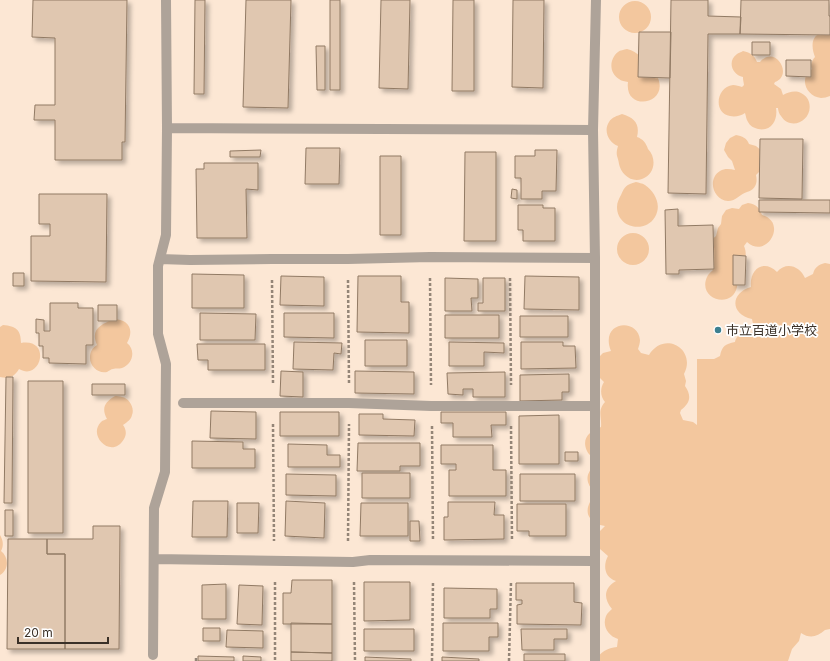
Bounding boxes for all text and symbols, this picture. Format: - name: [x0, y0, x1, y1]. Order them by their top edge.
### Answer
- place label: 市立百道小学校: [726, 322, 817, 338]
- marker: 市立百道小学校: [713, 325, 723, 335]
- scale bar: [18, 619, 108, 645]
- text: 20 m: [24, 625, 53, 640]

